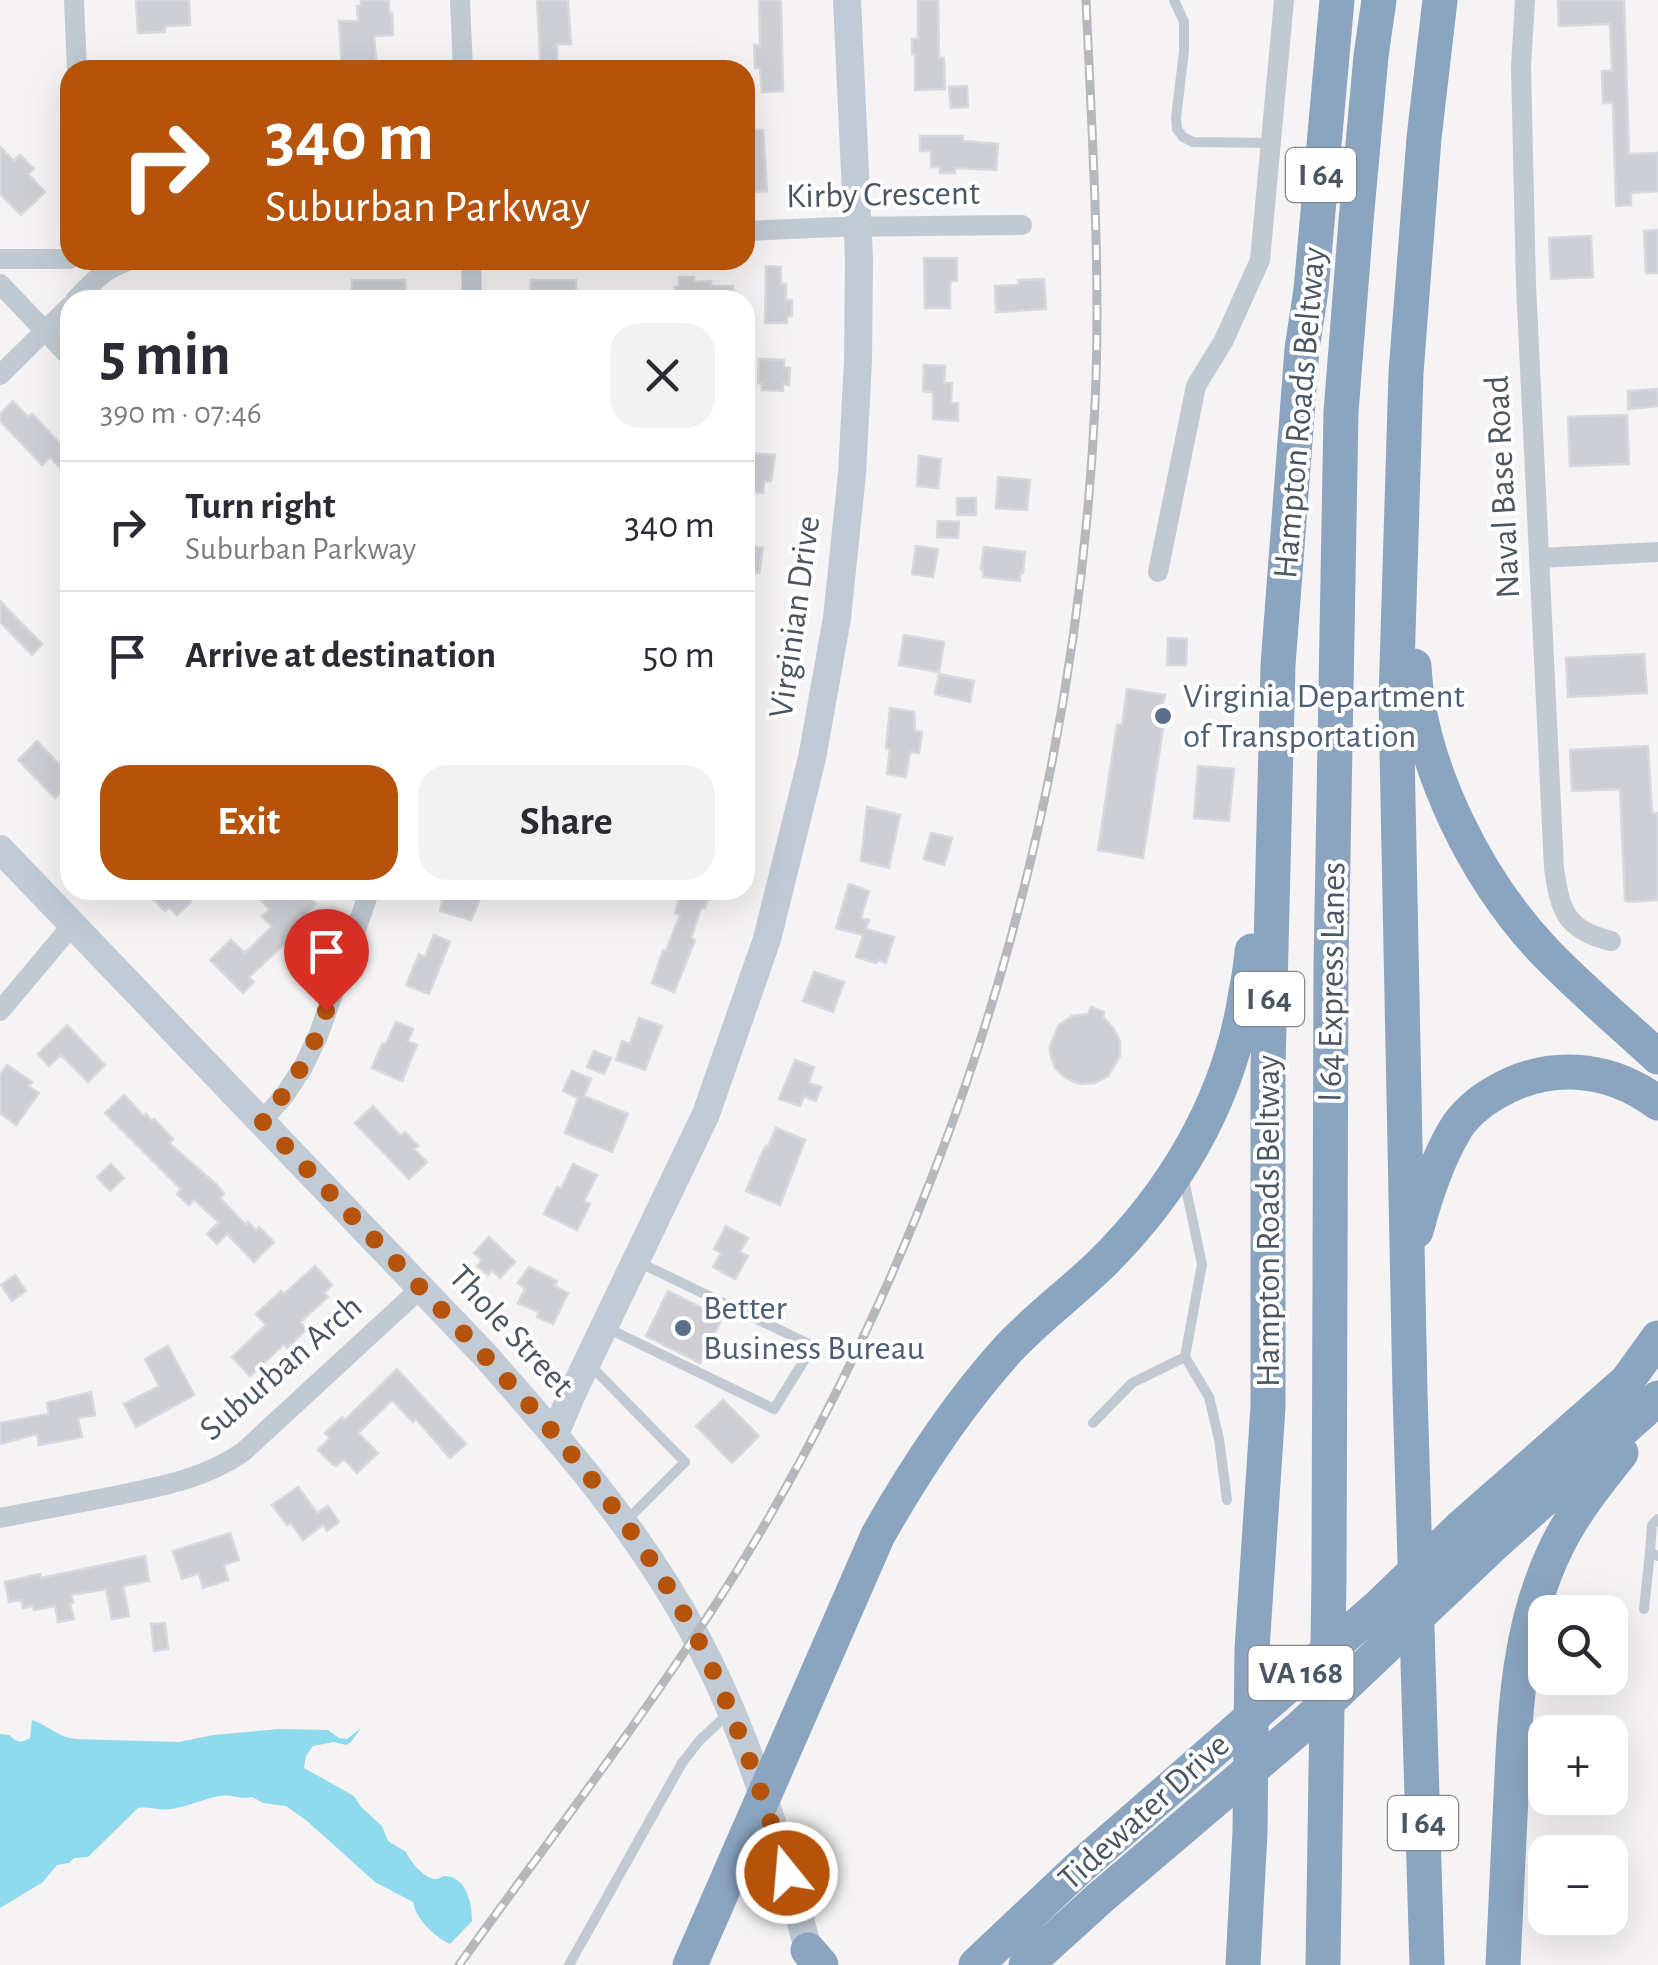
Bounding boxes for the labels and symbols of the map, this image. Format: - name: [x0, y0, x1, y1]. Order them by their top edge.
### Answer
- road number: I 64: [1286, 148, 1356, 202]
- street label: Kirby Crescent: [786, 176, 980, 214]
- street label: Hampton Roads Beltway: [1268, 246, 1332, 580]
- street label: Naval Base Road: [1480, 375, 1526, 599]
- street label: Virginian Drive: [763, 514, 827, 720]
- place label: Virginia Department of Transportation: [1183, 679, 1465, 754]
- marker: Virginia Department of Transportation: [1152, 705, 1174, 727]
- street label: I 64 Express Lanes: [1312, 862, 1352, 1102]
- pin: [284, 909, 369, 1012]
- road number: I 64: [1234, 972, 1304, 1026]
- street label: Hampton Roads Beltway: [1251, 1055, 1286, 1387]
- street label: Thole Street: [442, 1259, 580, 1403]
- street label: Suburban Arch: [193, 1289, 369, 1447]
- place label: Better Business Bureau: [703, 1291, 925, 1366]
- marker: Better Business Bureau: [672, 1317, 694, 1339]
- road number: VA 168: [1248, 1646, 1354, 1700]
- street label: Tidewater Drive: [1052, 1727, 1236, 1897]
- road number: I 64: [1388, 1796, 1458, 1850]
- position arrow: [735, 1821, 839, 1925]

